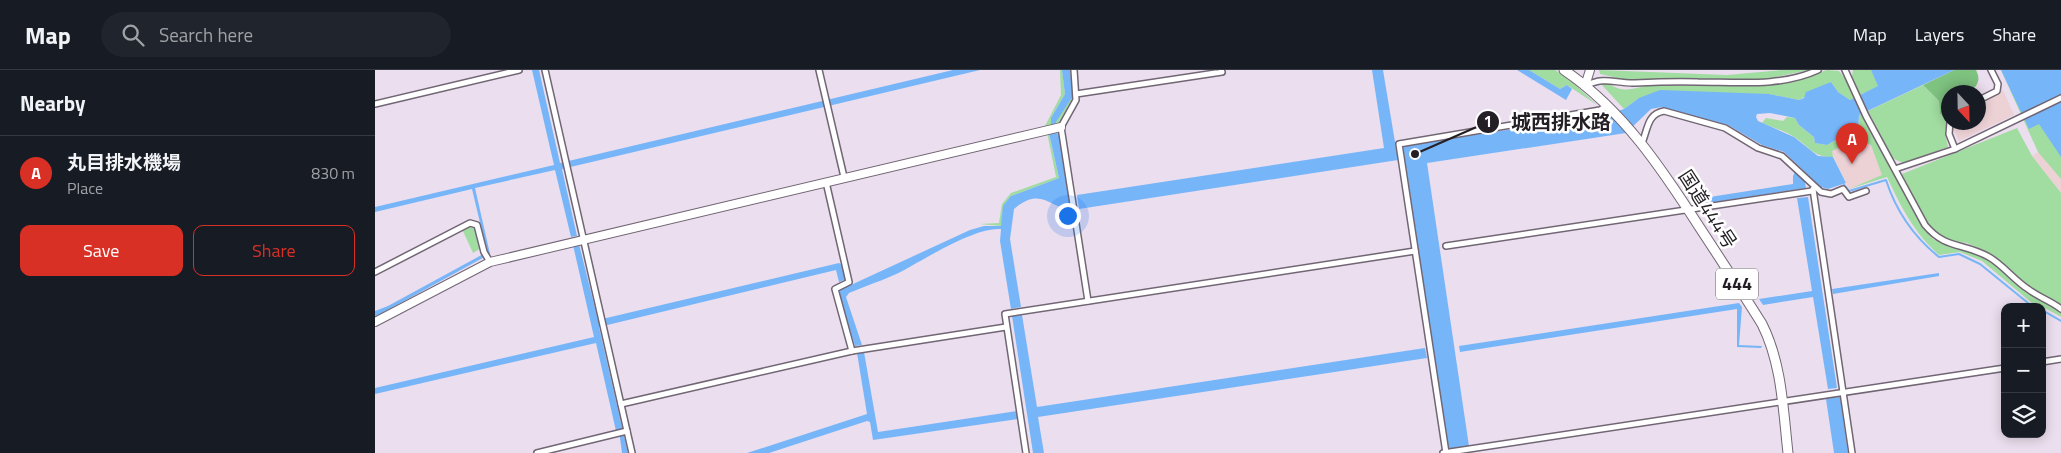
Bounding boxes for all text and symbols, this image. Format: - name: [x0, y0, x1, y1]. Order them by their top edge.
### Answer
- search box: [101, 12, 451, 57]
- text: Map: [25, 17, 71, 53]
- text: Search here: [159, 20, 253, 49]
- icon: search: [119, 21, 147, 49]
- text: Map: [1853, 21, 1887, 48]
- text: Layers: [1915, 21, 1964, 48]
- text: Share: [1992, 21, 2036, 48]
- north arrow: [1941, 85, 1986, 130]
- text: Nearby: [20, 87, 85, 119]
- callout: 城西排水路: [1476, 105, 1621, 140]
- text: 城西排水路: [1511, 106, 1611, 137]
- text: 1: [1484, 110, 1492, 133]
- pin: A: [1836, 123, 1868, 164]
- text: 丸目排水機場: [67, 147, 181, 176]
- text: A: [31, 161, 41, 185]
- text: 830 m: [311, 161, 355, 185]
- street label: 国道444号: [1672, 164, 1745, 254]
- text: Place: [67, 176, 103, 200]
- your location: [1055, 203, 1081, 229]
- button: Save: [20, 225, 183, 276]
- button: Share: [193, 225, 355, 276]
- road number: 444: [1716, 268, 1758, 300]
- map controls: [2001, 303, 2046, 438]
- button: +: [2001, 303, 2046, 348]
- button: −: [2001, 348, 2046, 393]
- button: layers: [2001, 393, 2046, 438]

